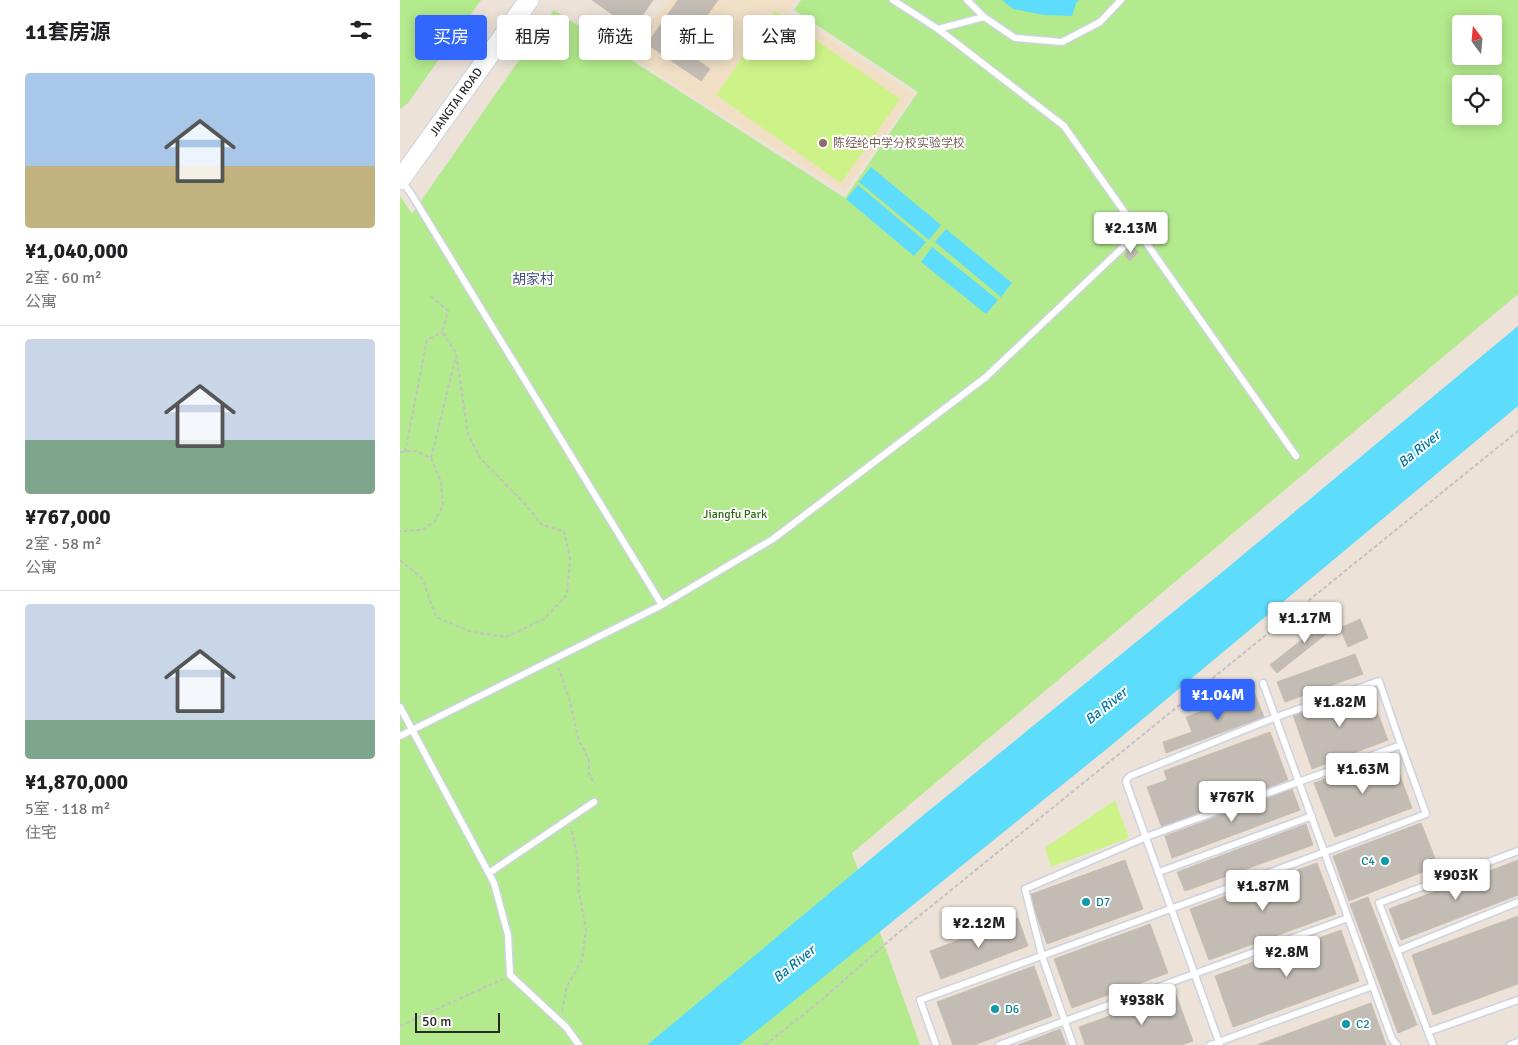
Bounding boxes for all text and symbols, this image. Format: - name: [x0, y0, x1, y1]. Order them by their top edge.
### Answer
- chip: 买房: [415, 15, 487, 60]
- chip: 租房: [497, 15, 569, 60]
- chip: 筛选: [579, 15, 651, 60]
- chip: 新上: [661, 15, 733, 60]
- chip: 公寓: [743, 15, 815, 60]
- north arrow: [1452, 15, 1502, 65]
- map controls: [1452, 15, 1502, 125]
- icon: filters: [347, 16, 375, 44]
- text: 11套房源: [25, 19, 111, 45]
- street label: JIANGTAI ROAD: [426, 65, 486, 139]
- button: locate: [1452, 75, 1502, 125]
- icon: home: [155, 106, 245, 196]
- place label: 陈经纶中学分校实验学校: [833, 136, 965, 151]
- marker: 陈经纶中学分校实验学校: [817, 137, 829, 149]
- pin: ¥2.13M: [1090, 212, 1172, 254]
- text: ¥2.13M: [1105, 218, 1157, 238]
- text: ¥1,040,000: [25, 238, 128, 264]
- text: 2室 · 60 m²: [25, 268, 102, 288]
- district label: 胡家村: [512, 271, 554, 288]
- text: 公寓: [25, 292, 57, 312]
- icon: home: [155, 371, 245, 461]
- water label: Ba River: [1395, 426, 1445, 471]
- text: ¥767,000: [25, 504, 111, 530]
- park label: Jiangfu Park: [703, 507, 767, 522]
- text: 2室 · 58 m²: [25, 534, 102, 554]
- text: 公寓: [25, 558, 57, 578]
- pin: ¥1.17M: [1264, 602, 1346, 644]
- text: ¥1.17M: [1279, 608, 1331, 628]
- icon: home: [155, 636, 245, 726]
- pin: ¥1.04M: [1177, 678, 1259, 721]
- water label: Ba River: [1082, 683, 1132, 728]
- text: ¥1.04M: [1192, 685, 1244, 705]
- pin: ¥1.82M: [1299, 686, 1381, 728]
- text: ¥1.82M: [1314, 692, 1366, 712]
- pin: ¥1.63M: [1322, 752, 1404, 795]
- text: ¥1.63M: [1337, 759, 1389, 779]
- text: ¥1,870,000: [25, 769, 128, 795]
- pin: ¥767K: [1197, 780, 1267, 823]
- text: ¥767K: [1210, 787, 1254, 807]
- text: 5室 · 118 m²: [25, 799, 110, 819]
- text: 住宅: [25, 823, 57, 843]
- place label: C4: [1361, 854, 1376, 869]
- marker: C4: [1379, 855, 1391, 867]
- pin: ¥903K: [1421, 858, 1491, 901]
- text: ¥903K: [1434, 865, 1478, 885]
- pin: ¥1.87M: [1222, 870, 1304, 912]
- text: ¥1.87M: [1237, 876, 1289, 896]
- place label: D7: [1096, 895, 1110, 910]
- marker: D7: [1080, 896, 1092, 908]
- pin: ¥2.12M: [938, 906, 1020, 949]
- text: ¥2.12M: [953, 913, 1005, 933]
- pin: ¥2.8M: [1252, 936, 1322, 978]
- water label: Ba River: [770, 941, 820, 986]
- text: ¥2.8M: [1265, 942, 1309, 962]
- pin: ¥938K: [1107, 984, 1177, 1026]
- text: ¥938K: [1120, 990, 1164, 1010]
- place label: D6: [1005, 1002, 1019, 1017]
- marker: D6: [989, 1003, 1001, 1015]
- scale bar: [415, 1010, 500, 1033]
- text: 50 m: [422, 1013, 451, 1030]
- place label: C2: [1356, 1017, 1370, 1032]
- marker: C2: [1340, 1018, 1352, 1030]

